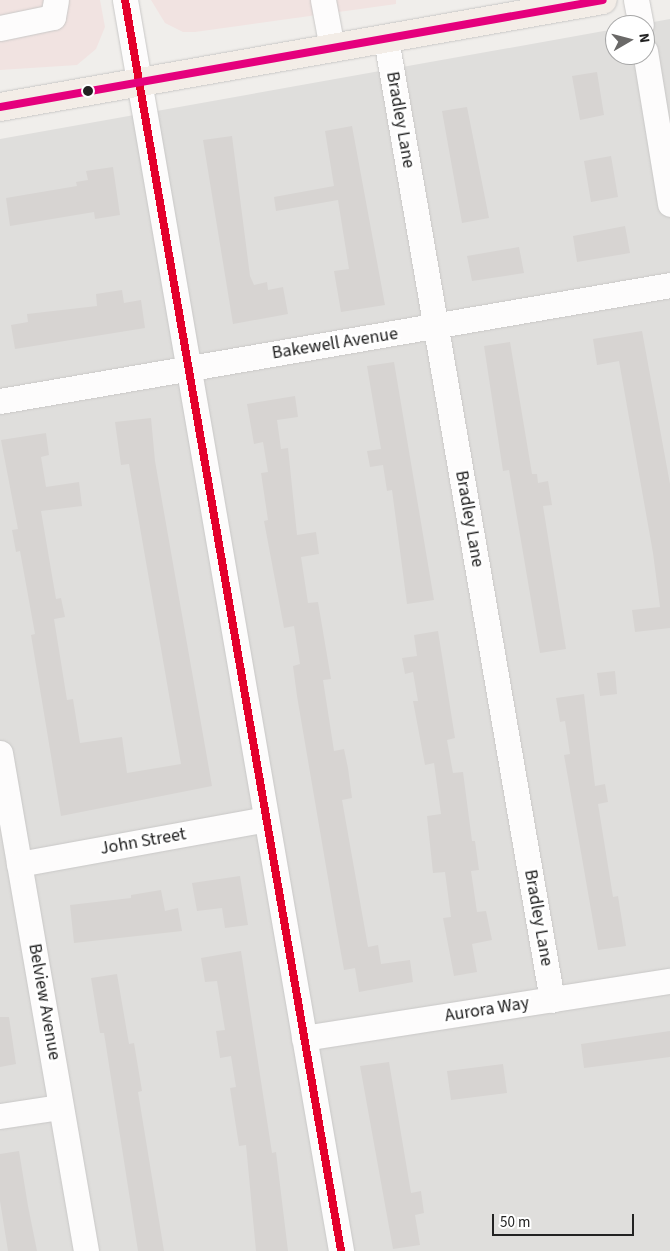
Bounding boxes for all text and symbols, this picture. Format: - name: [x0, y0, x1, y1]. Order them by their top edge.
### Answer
- north arrow: [605, 15, 655, 65]
- text: N: [633, 32, 654, 44]
- street label: Bradley Lane: [381, 70, 419, 170]
- unlabelled marker: [83, 86, 93, 96]
- street label: Bakewell Avenue: [270, 323, 400, 365]
- street label: Bradley Lane: [450, 469, 488, 569]
- street label: John Street: [98, 824, 188, 860]
- street label: Bradley Lane: [519, 868, 557, 968]
- street label: Belview Avenue: [23, 942, 65, 1062]
- street label: Aurora Way: [443, 993, 531, 1027]
- scale bar: [495, 1204, 638, 1236]
- text: 50 m: [500, 1212, 530, 1233]

